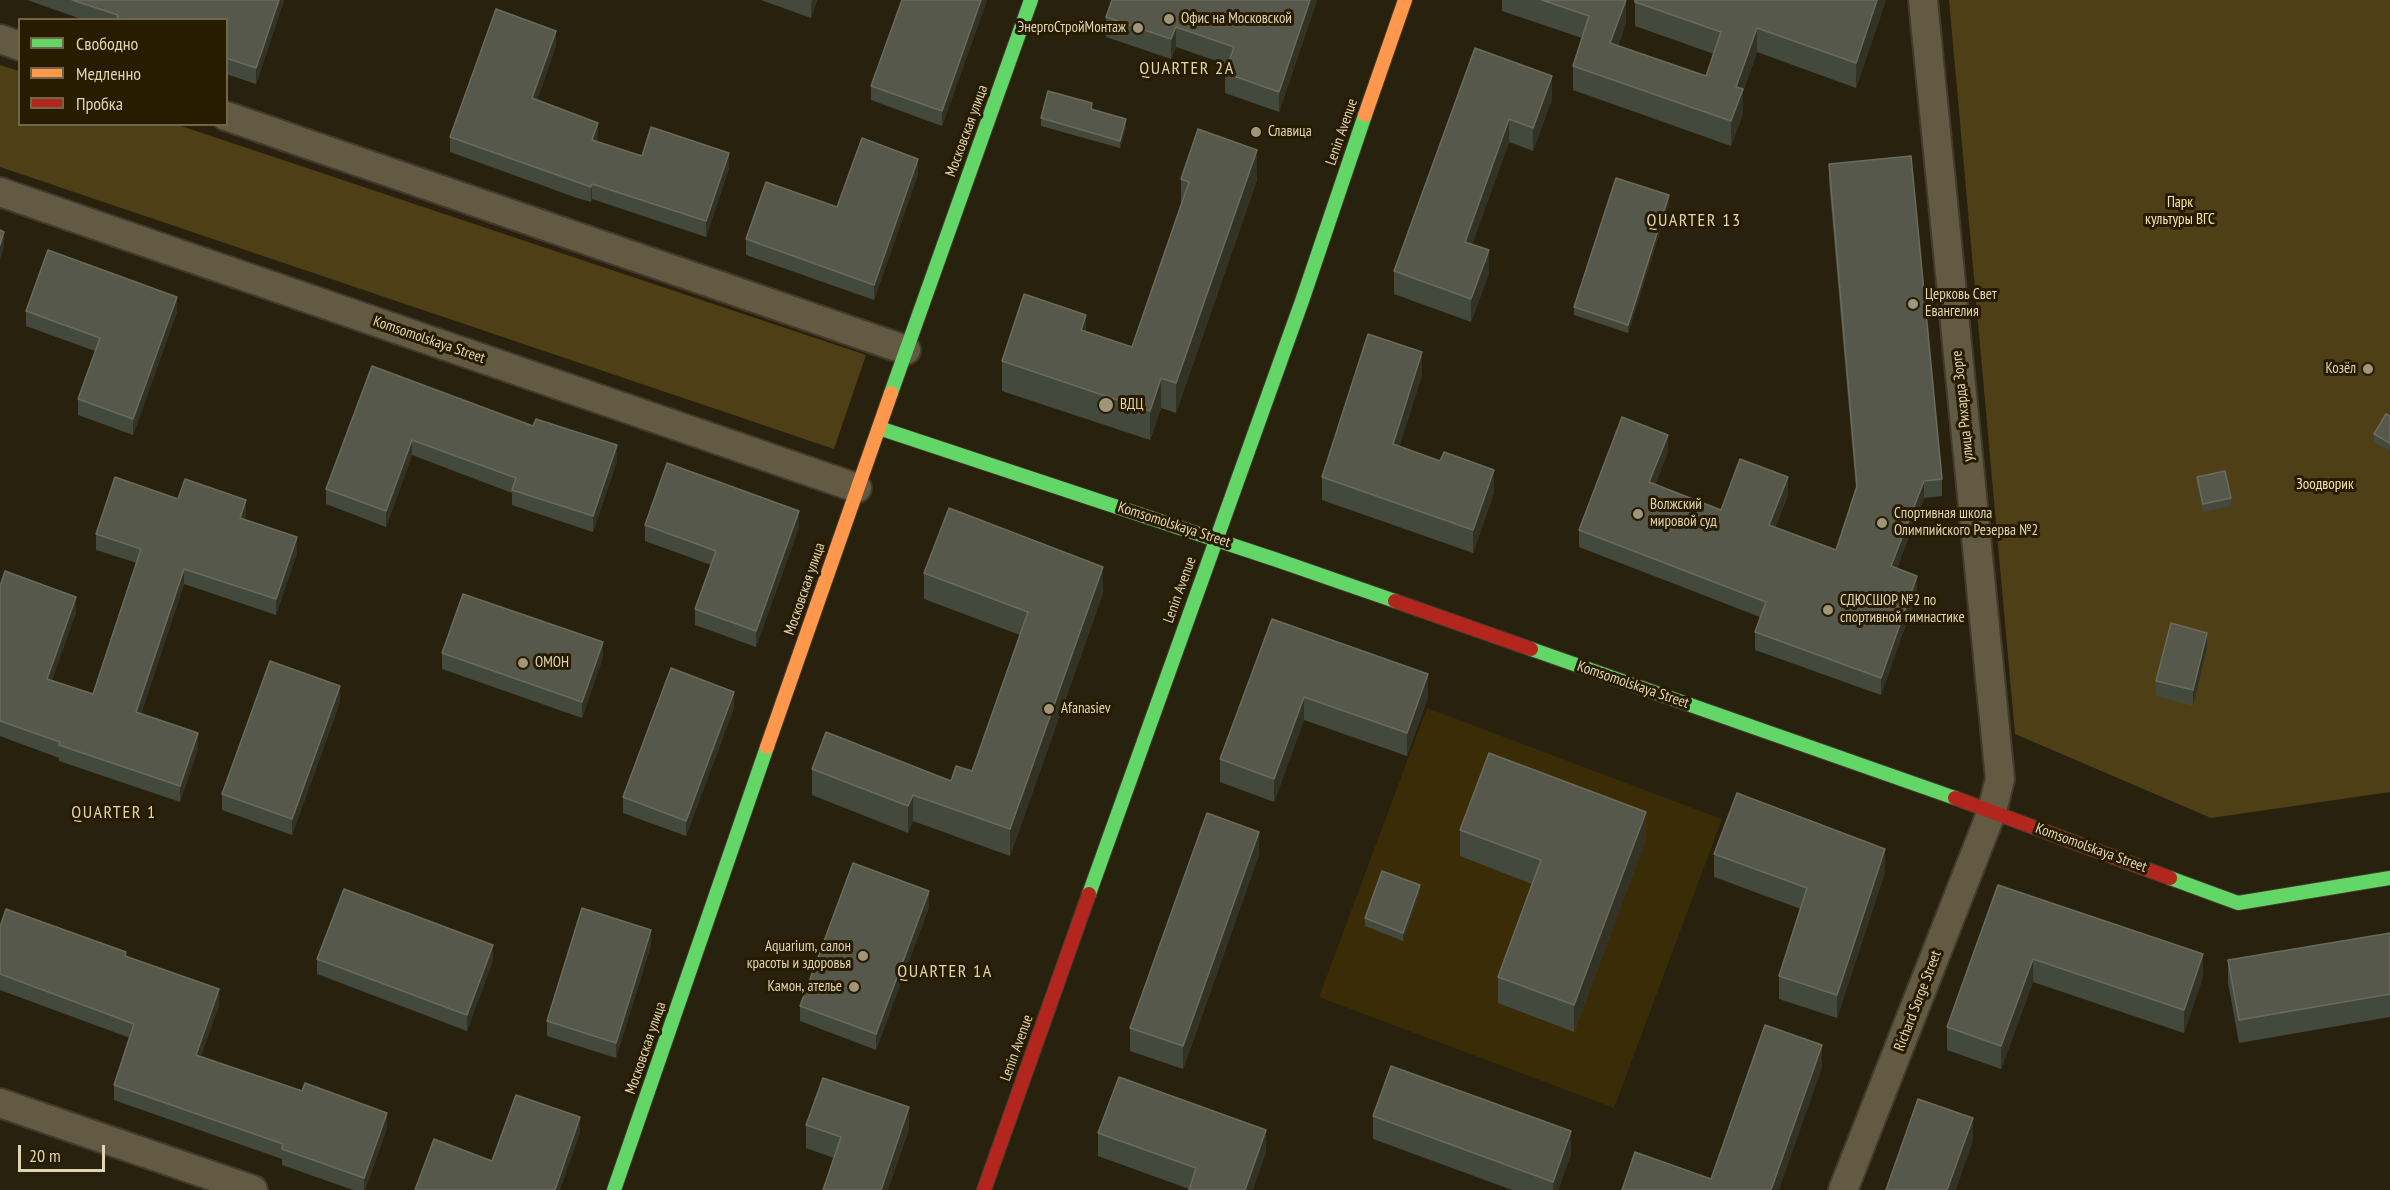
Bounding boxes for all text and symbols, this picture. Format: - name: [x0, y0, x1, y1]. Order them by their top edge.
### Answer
- place label: Офис на Московской: [1181, 10, 1292, 28]
- marker: Офис на Московской: [1162, 12, 1176, 26]
- legend: [18, 18, 228, 126]
- place label: ЭнергоСтройМонтаж: [1017, 19, 1126, 37]
- marker: ЭнергоСтройМонтаж: [1131, 21, 1145, 35]
- text: Свободно: [76, 32, 138, 55]
- district label: QUARTER 2A: [1139, 58, 1235, 80]
- text: Медленно: [76, 62, 141, 85]
- street label: Московская улица: [942, 83, 992, 179]
- text: Пробка: [76, 92, 123, 115]
- street label: Lenin Avenue: [1322, 96, 1362, 168]
- place label: Славица: [1268, 123, 1312, 141]
- marker: Славица: [1249, 125, 1263, 139]
- park label: Парк культуры ВГС: [2145, 194, 2215, 229]
- district label: QUARTER 13: [1647, 210, 1741, 232]
- place label: Церковь Свет Евангелия: [1925, 286, 1997, 321]
- marker: Церковь Свет Евангелия: [1906, 297, 1920, 311]
- street label: Komsomolskaya Street: [371, 312, 487, 368]
- street label: улица Рихарда Зорге: [1948, 350, 1978, 462]
- place label: Козёл: [2326, 360, 2356, 378]
- marker: Козёл: [2361, 362, 2375, 376]
- marker: ВДЦ: [1097, 396, 1115, 414]
- place label: ВДЦ: [1120, 396, 1143, 414]
- park label: Зоодворик: [2296, 476, 2354, 494]
- place label: Волжский мировой суд: [1650, 496, 1717, 531]
- street label: Komsomolskaya Street: [1116, 498, 1232, 552]
- place label: Спортивная школа Олимпийского Резерва №2: [1894, 505, 2038, 540]
- marker: Волжский мировой суд: [1631, 507, 1645, 521]
- marker: Спортивная школа Олимпийского Резерва №2: [1875, 516, 1889, 530]
- street label: Московская улица: [781, 540, 829, 638]
- street label: Lenin Avenue: [1160, 554, 1200, 626]
- place label: СДЮСШОР №2 по спортивной гимнастике: [1840, 592, 1965, 627]
- marker: СДЮСШОР №2 по спортивной гимнастике: [1821, 603, 1835, 617]
- place label: ОМОН: [535, 654, 569, 672]
- marker: ОМОН: [516, 656, 530, 670]
- street label: Komsomolskaya Street: [1575, 657, 1691, 713]
- place label: Afanasiev: [1061, 700, 1111, 718]
- marker: Afanasiev: [1042, 702, 1056, 716]
- district label: QUARTER 1: [71, 802, 157, 824]
- street label: Komsomolskaya Street: [2033, 820, 2149, 876]
- place label: Aquarium, салон красоты и здоровья: [747, 938, 851, 973]
- street label: Richard Sorge Street: [1891, 948, 1945, 1054]
- marker: Aquarium, салон красоты и здоровья: [856, 949, 870, 963]
- district label: QUARTER 1A: [897, 961, 993, 983]
- place label: Камон, ателье: [767, 978, 842, 996]
- marker: Камон, ателье: [847, 980, 861, 994]
- street label: Московская улица: [622, 999, 670, 1097]
- street label: Lenin Avenue: [997, 1012, 1037, 1084]
- scale bar: [21, 1133, 108, 1171]
- text: 20 m: [29, 1144, 61, 1167]

